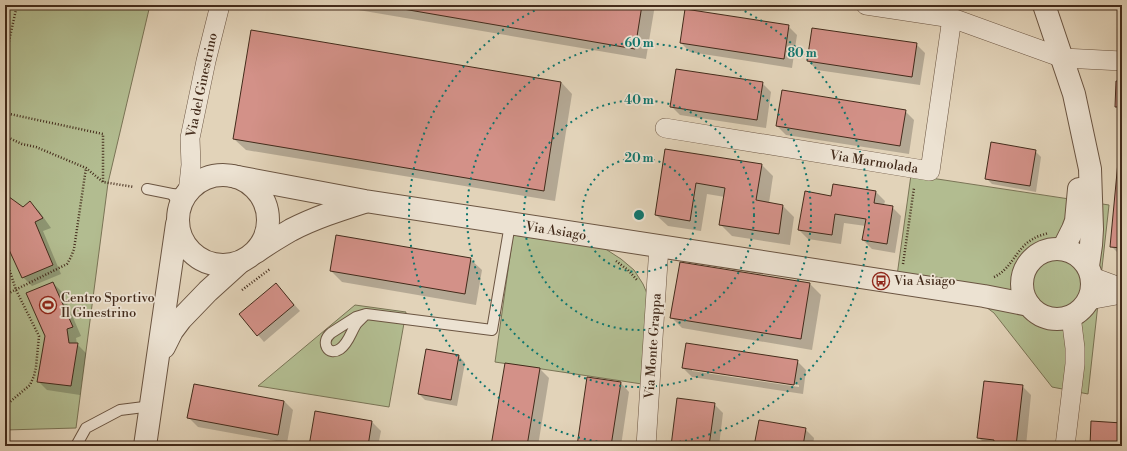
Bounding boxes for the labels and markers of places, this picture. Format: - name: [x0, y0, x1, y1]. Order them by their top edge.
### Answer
- centre of rings: [632, 208, 646, 222]
- bus stop icon: Via Asiago: [871, 271, 891, 291]
- place label: Via Asiago: [893, 273, 956, 289]
- place label: Centro Sportivo Il Ginestrino: [61, 290, 155, 321]
- sports icon: Centro Sportivo Il Ginestrino: [38, 295, 58, 315]

